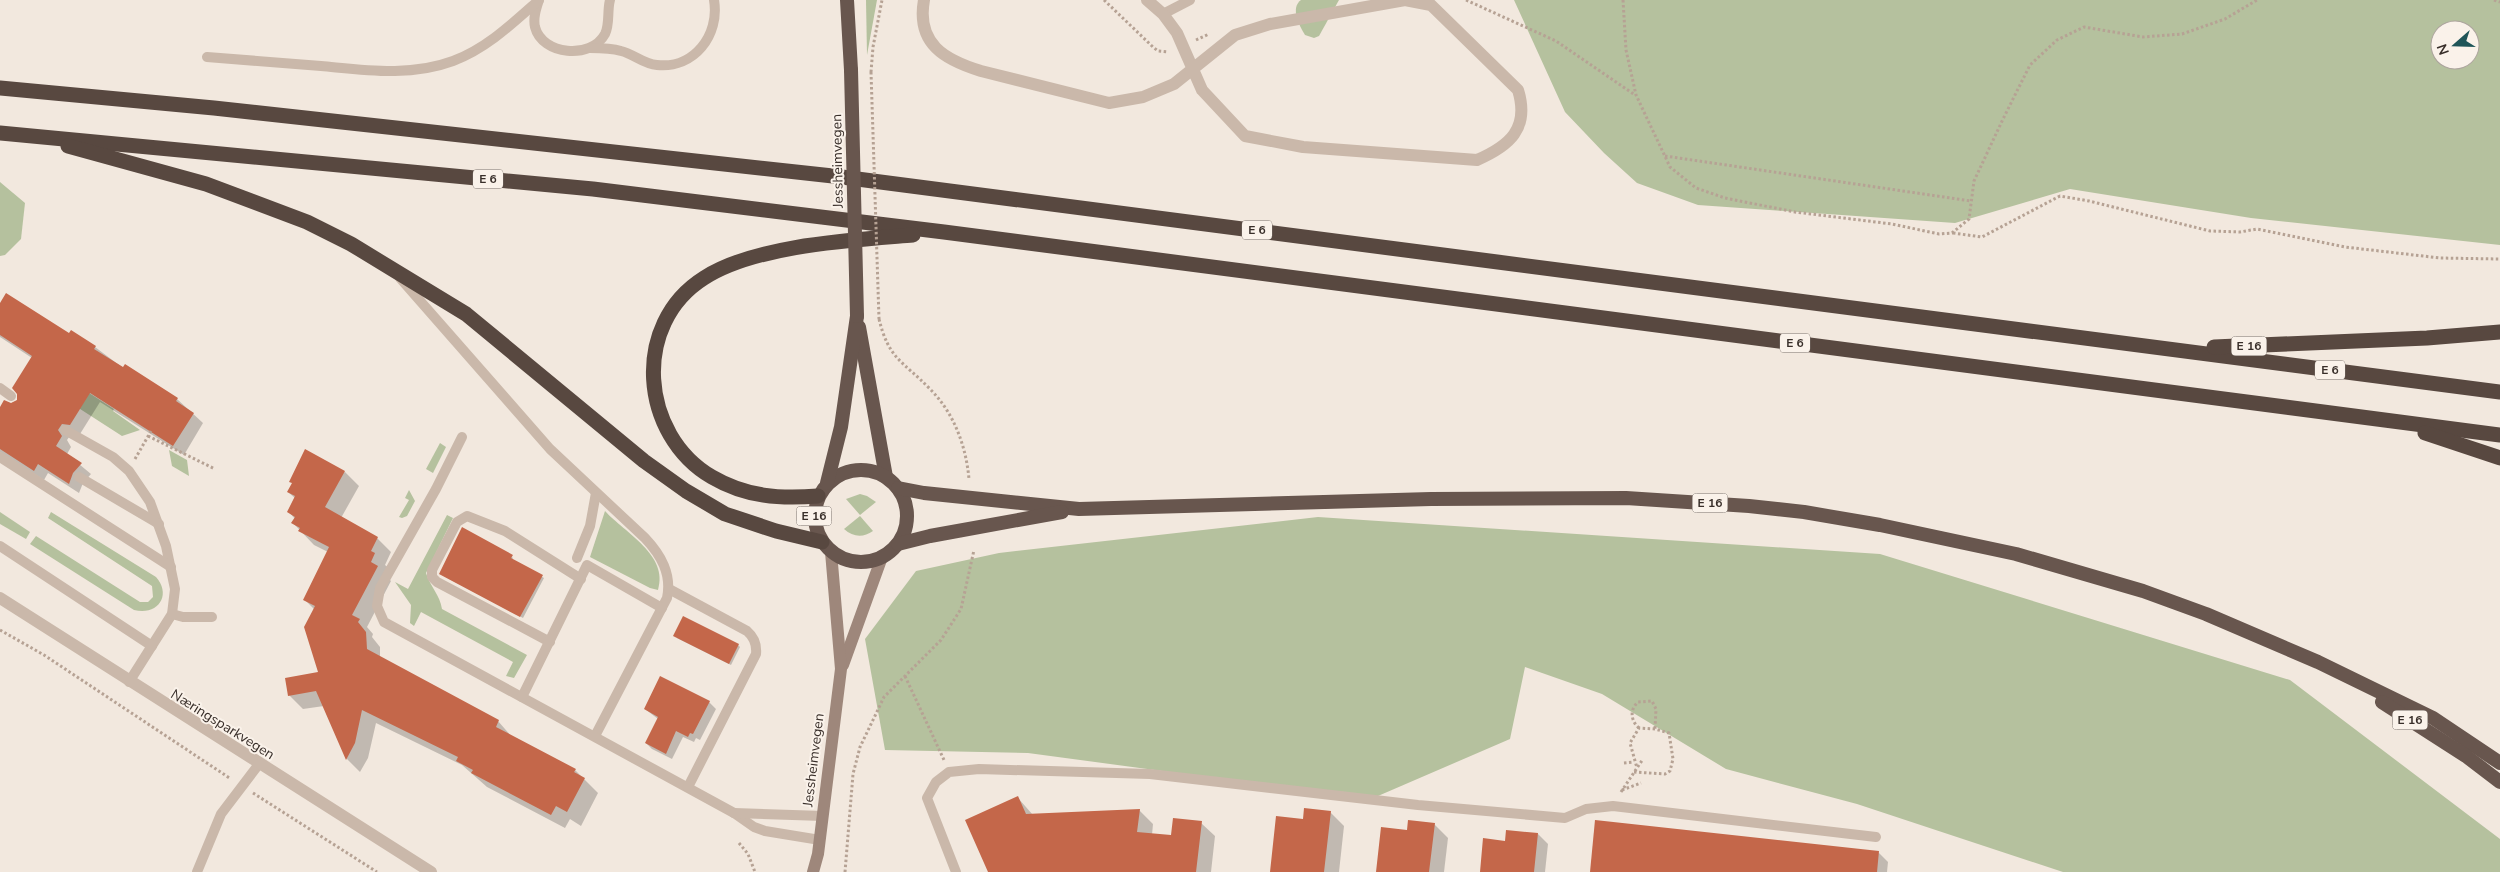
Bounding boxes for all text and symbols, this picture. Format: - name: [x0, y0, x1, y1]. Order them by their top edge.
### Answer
- north arrow: [2430, 20, 2480, 70]
- text: N: [2433, 41, 2454, 57]
- street label: Jessheimvegen: [827, 114, 848, 209]
- road number: E 6: [473, 170, 503, 188]
- road number: E 6: [1242, 220, 1272, 240]
- road number: E 6: [1780, 333, 1810, 352]
- road number: E 16: [2232, 336, 2266, 356]
- road number: E 6: [2315, 360, 2345, 380]
- road number: E 16: [1692, 493, 1728, 512]
- road number: E 16: [796, 506, 832, 526]
- street label: Næringsparkvegen: [167, 685, 278, 764]
- road number: E 16: [2392, 710, 2428, 730]
- street label: Jessheimvegen: [798, 712, 829, 809]

